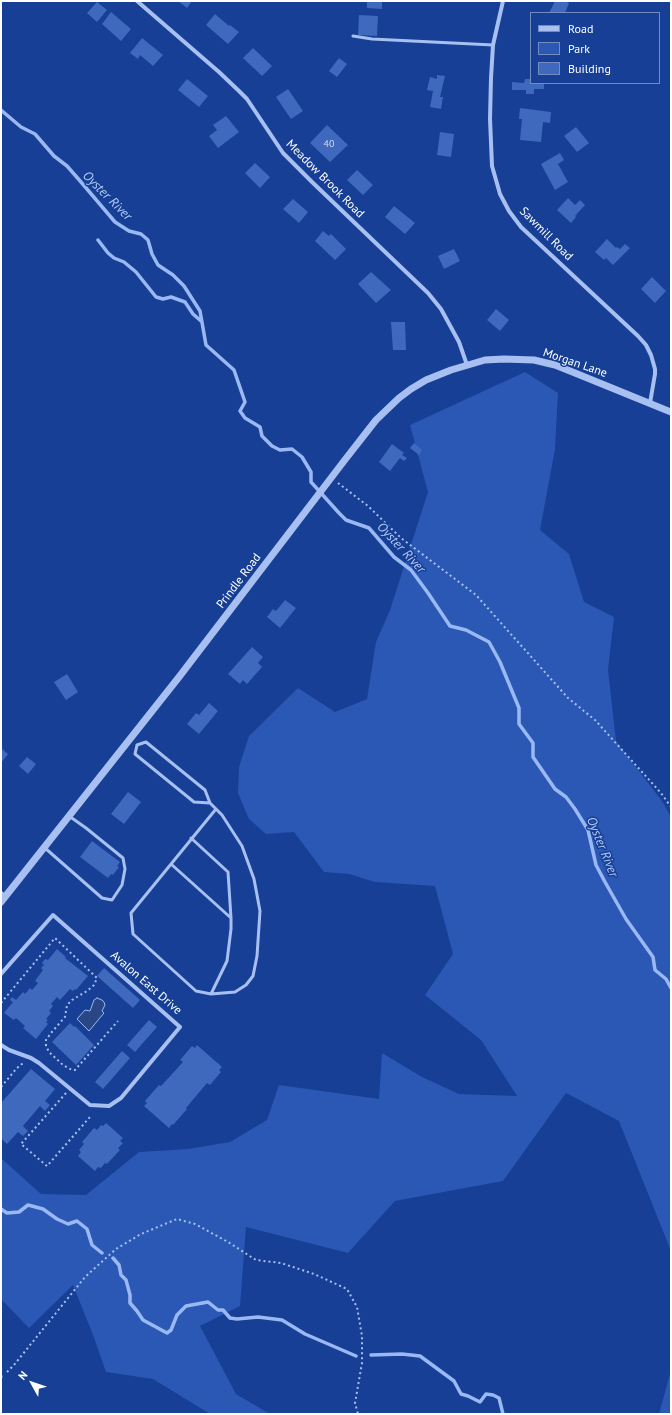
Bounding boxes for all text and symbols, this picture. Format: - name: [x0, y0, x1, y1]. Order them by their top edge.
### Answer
- legend: [530, 12, 660, 84]
- text: Road: [568, 21, 593, 36]
- text: Park: [568, 41, 590, 56]
- text: Building: [568, 61, 611, 76]
- street label: Meadow Brook Road: [283, 137, 367, 221]
- house number: 40: [324, 138, 334, 150]
- water label: Oyster River: [79, 168, 135, 224]
- street label: Sawmill Road: [516, 204, 576, 264]
- street label: Morgan Lane: [541, 345, 609, 381]
- water label: Oyster River: [374, 519, 428, 577]
- street label: Prindle Road: [214, 551, 264, 611]
- water label: Oyster River: [583, 815, 621, 879]
- street label: Avalon East Drive: [107, 948, 185, 1018]
- north arrow: [12, 1363, 52, 1403]
- text: N: [15, 1368, 30, 1383]

